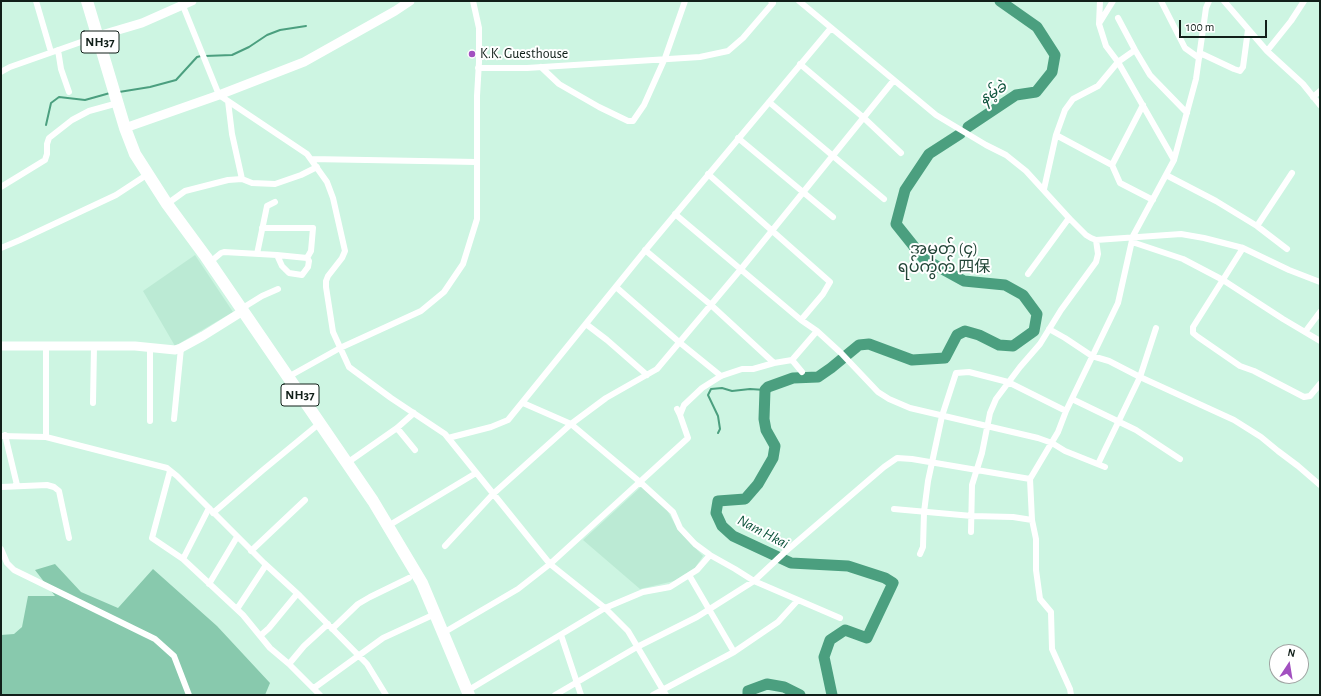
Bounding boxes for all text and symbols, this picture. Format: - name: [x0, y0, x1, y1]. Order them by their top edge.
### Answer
- scale bar: [1181, 12, 1269, 38]
- text: 100 m: [1186, 21, 1214, 33]
- road number: NH37: [81, 31, 119, 53]
- place label: K.K. Guesthouse: [480, 46, 568, 62]
- marker: K.K. Guesthouse: [467, 49, 477, 59]
- water label: နမ့်ခဲ: [976, 78, 1010, 108]
- district label: အမှတ် (၄) ရပ်ကွက် 四保: [898, 239, 990, 277]
- road number: NH37: [281, 384, 319, 406]
- water label: Nam Hkai: [734, 511, 792, 553]
- north arrow: [1269, 644, 1309, 684]
- text: N: [1287, 647, 1296, 659]

